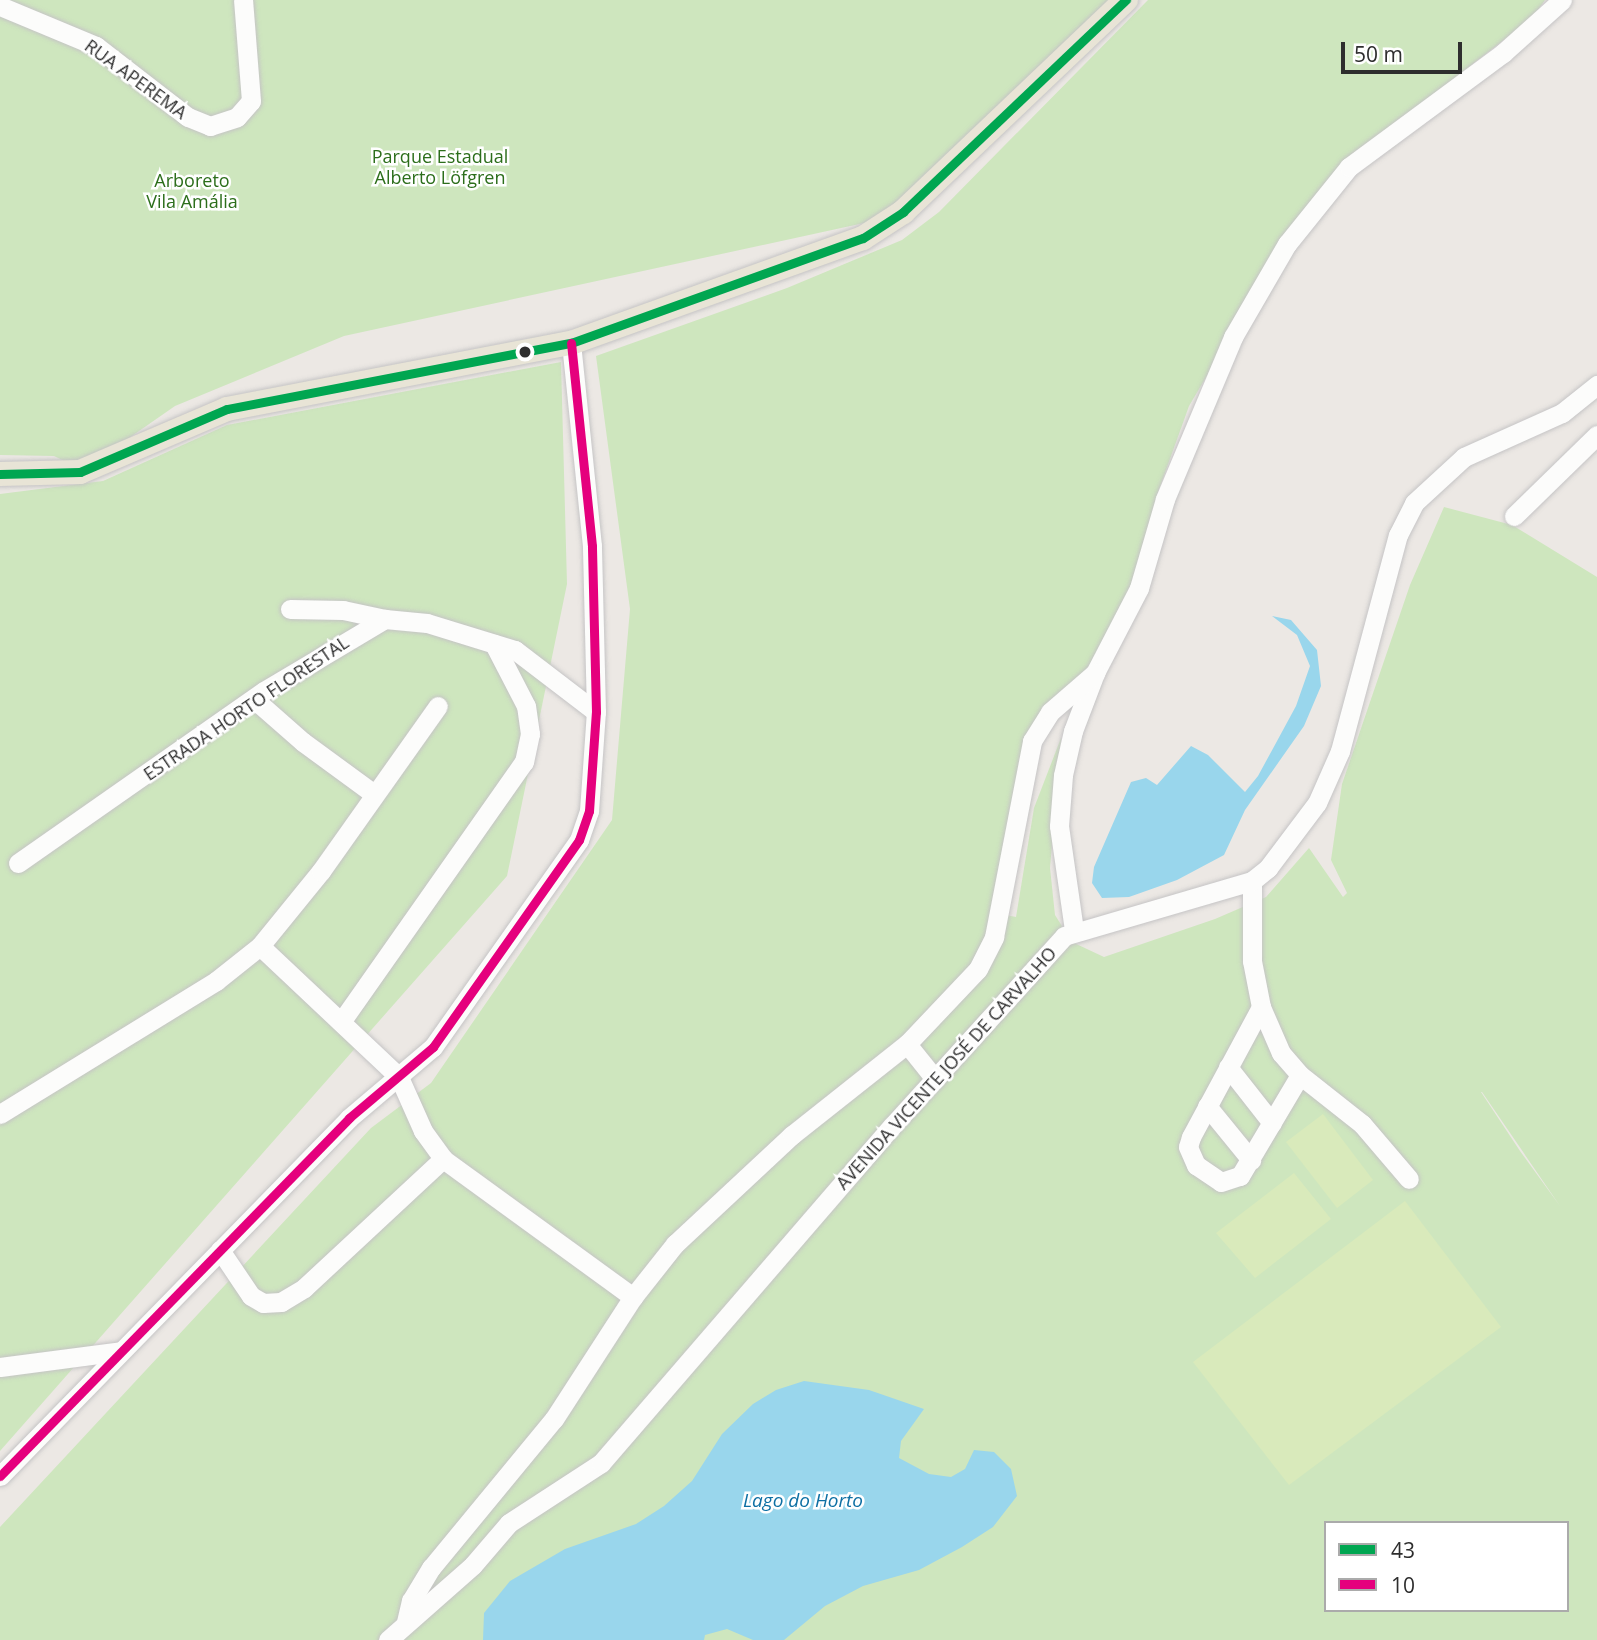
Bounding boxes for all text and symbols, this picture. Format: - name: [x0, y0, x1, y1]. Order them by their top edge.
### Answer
- scale bar: [1345, 28, 1466, 72]
- street label: RUA APEREMA: [81, 35, 191, 123]
- text: 50 m: [1354, 40, 1403, 68]
- park label: Parque Estadual Alberto Löfgren: [372, 146, 508, 188]
- park label: Arboreto Vila Amália: [146, 170, 238, 212]
- unlabelled marker: [518, 345, 532, 359]
- street label: ESTRADA HORTO FLORESTAL: [139, 631, 353, 785]
- street label: AVENIDA VICENTE JOSÉ DE CARVALHO: [831, 942, 1061, 1194]
- water label: Lago do Horto: [743, 1490, 863, 1512]
- legend: [1324, 1521, 1569, 1612]
- text: 43: [1391, 1536, 1415, 1564]
- text: 10: [1391, 1571, 1415, 1599]

